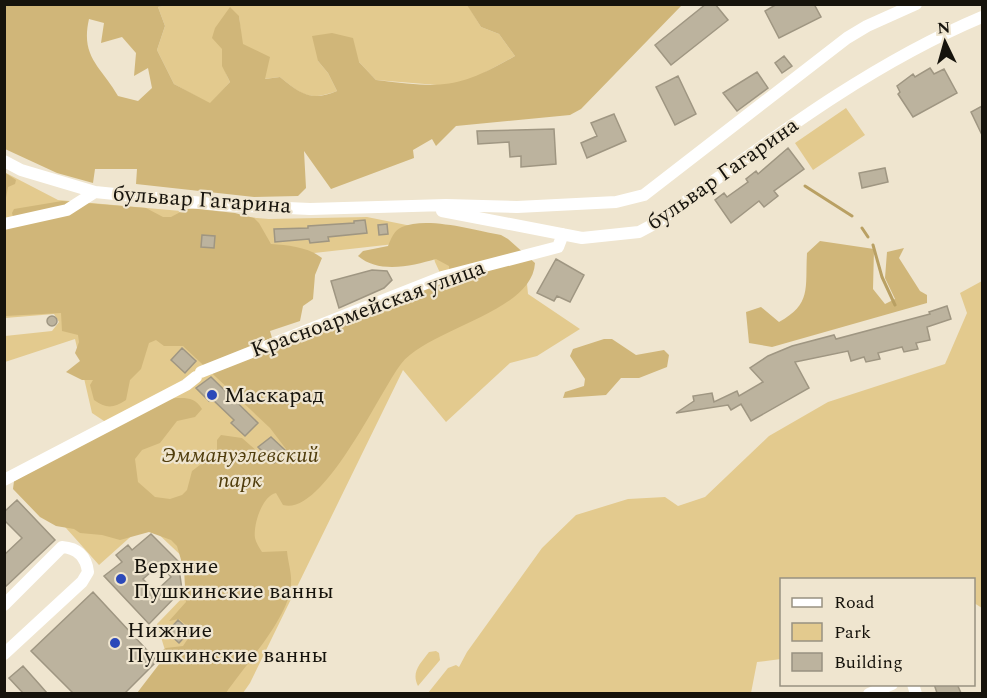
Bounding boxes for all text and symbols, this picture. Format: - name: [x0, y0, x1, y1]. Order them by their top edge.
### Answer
- north arrow: [915, 12, 975, 72]
- text: N: [936, 16, 951, 41]
- street label: бульвар Гагарина: [640, 109, 806, 239]
- street label: бульвар Гагарина: [112, 177, 292, 223]
- street label: Красноармейская улица: [246, 251, 490, 367]
- place label: Маскарад: [224, 379, 324, 412]
- marker: Маскарад: [205, 388, 219, 402]
- park label: Эммануэлевский парк: [161, 439, 319, 497]
- place label: Верхние Пушкинские ванны: [133, 550, 334, 608]
- marker: Верхние Пушкинские ванны: [114, 572, 128, 586]
- legend: [780, 578, 975, 686]
- text: Road: [834, 589, 875, 616]
- place label: Нижние Пушкинские ванны: [127, 614, 328, 672]
- text: Park: [834, 619, 871, 646]
- marker: Нижние Пушкинские ванны: [108, 636, 122, 650]
- text: Building: [834, 649, 903, 676]

